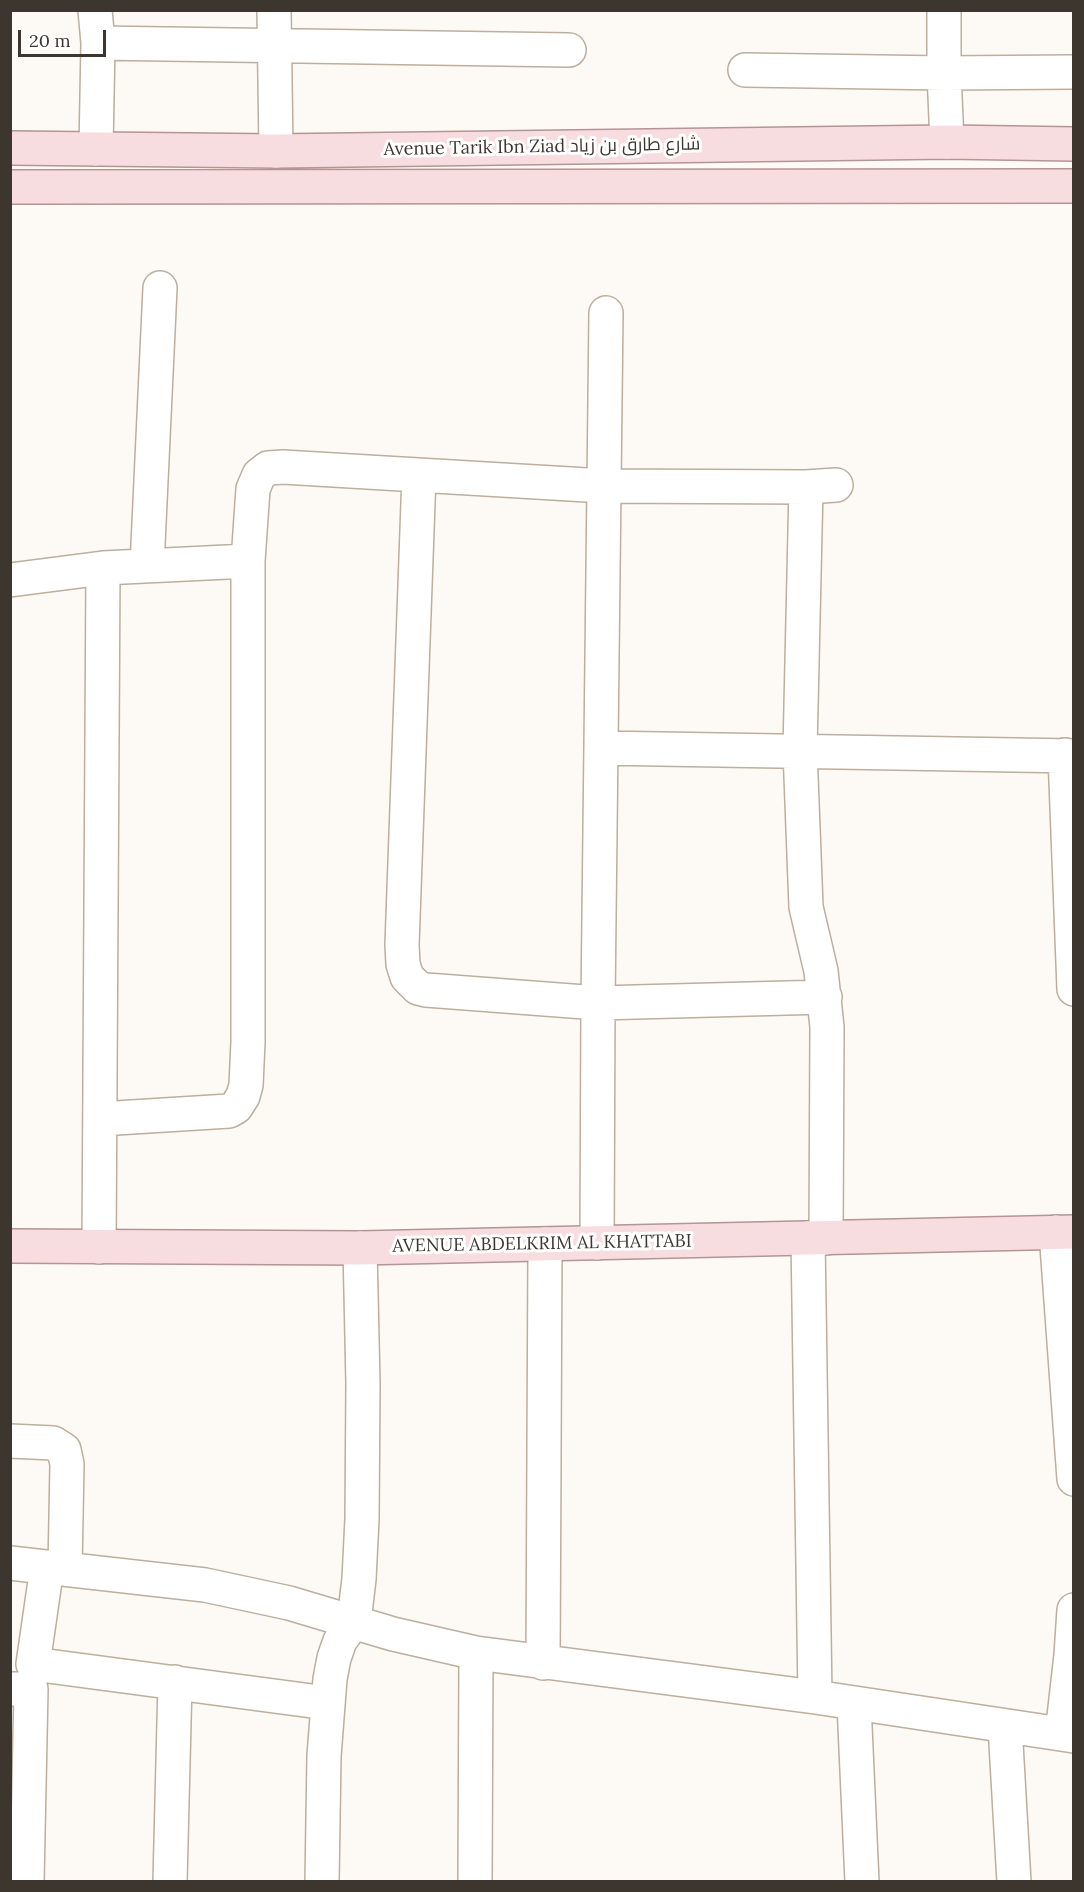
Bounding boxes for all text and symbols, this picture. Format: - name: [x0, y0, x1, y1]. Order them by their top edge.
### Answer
- scale bar: [21, 18, 110, 56]
- text: 20 m: [29, 29, 71, 52]
- street label: Avenue Tarik Ibn Ziad شارع طارق بن زياد: [383, 133, 701, 161]
- street label: AVENUE ABDELKRIM AL KHATTABI: [392, 1231, 692, 1257]

